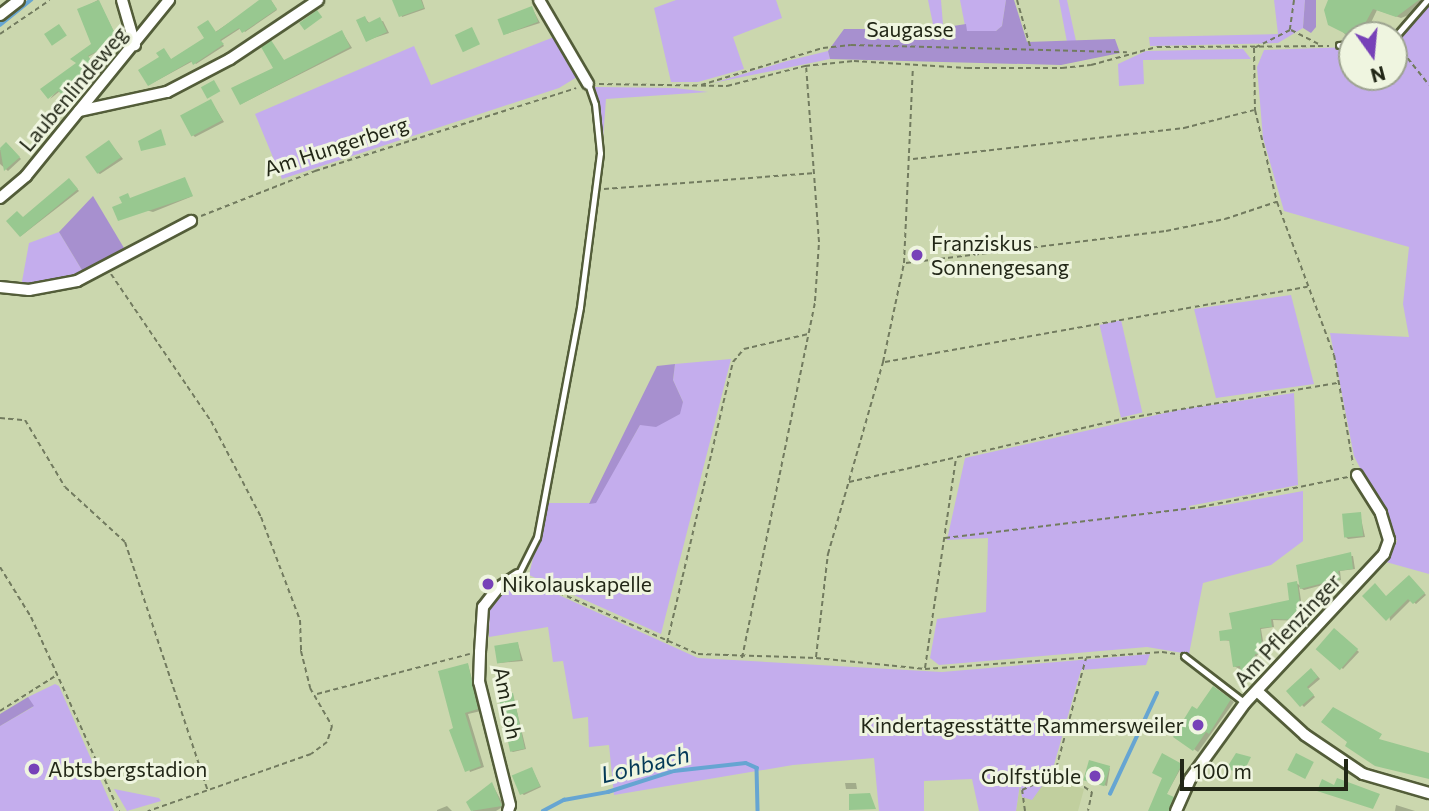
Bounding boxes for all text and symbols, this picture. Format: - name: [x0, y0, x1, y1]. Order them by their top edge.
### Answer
- street label: Saugasse: [866, 16, 954, 42]
- north arrow: [1338, 21, 1408, 91]
- street label: Laubenlindeweg: [14, 22, 132, 156]
- text: N: [1368, 62, 1388, 88]
- street label: Am Hungerberg: [261, 111, 411, 181]
- place label: Franziskus Sonnengesang: [931, 230, 1069, 280]
- marker: Franziskus Sonnengesang: [909, 247, 925, 263]
- street label: Am Pflenzinger: [1228, 568, 1346, 692]
- place label: Nikolauskapelle: [502, 571, 652, 597]
- marker: Nikolauskapelle: [480, 576, 496, 592]
- street label: Am Loh: [489, 665, 527, 741]
- place label: Kindertagesstätte Rammersweiler: [861, 712, 1184, 738]
- marker: Kindertagesstätte Rammersweiler: [1190, 717, 1206, 733]
- water label: Lohbach: [598, 740, 692, 788]
- scale bar: [1184, 744, 1352, 788]
- place label: Abtsbergstadion: [48, 756, 207, 782]
- text: 100 m: [1193, 758, 1252, 783]
- marker: Abtsbergstadion: [26, 761, 42, 777]
- place label: Golfstüble: [981, 763, 1081, 789]
- marker: Golfstüble: [1087, 768, 1103, 784]

